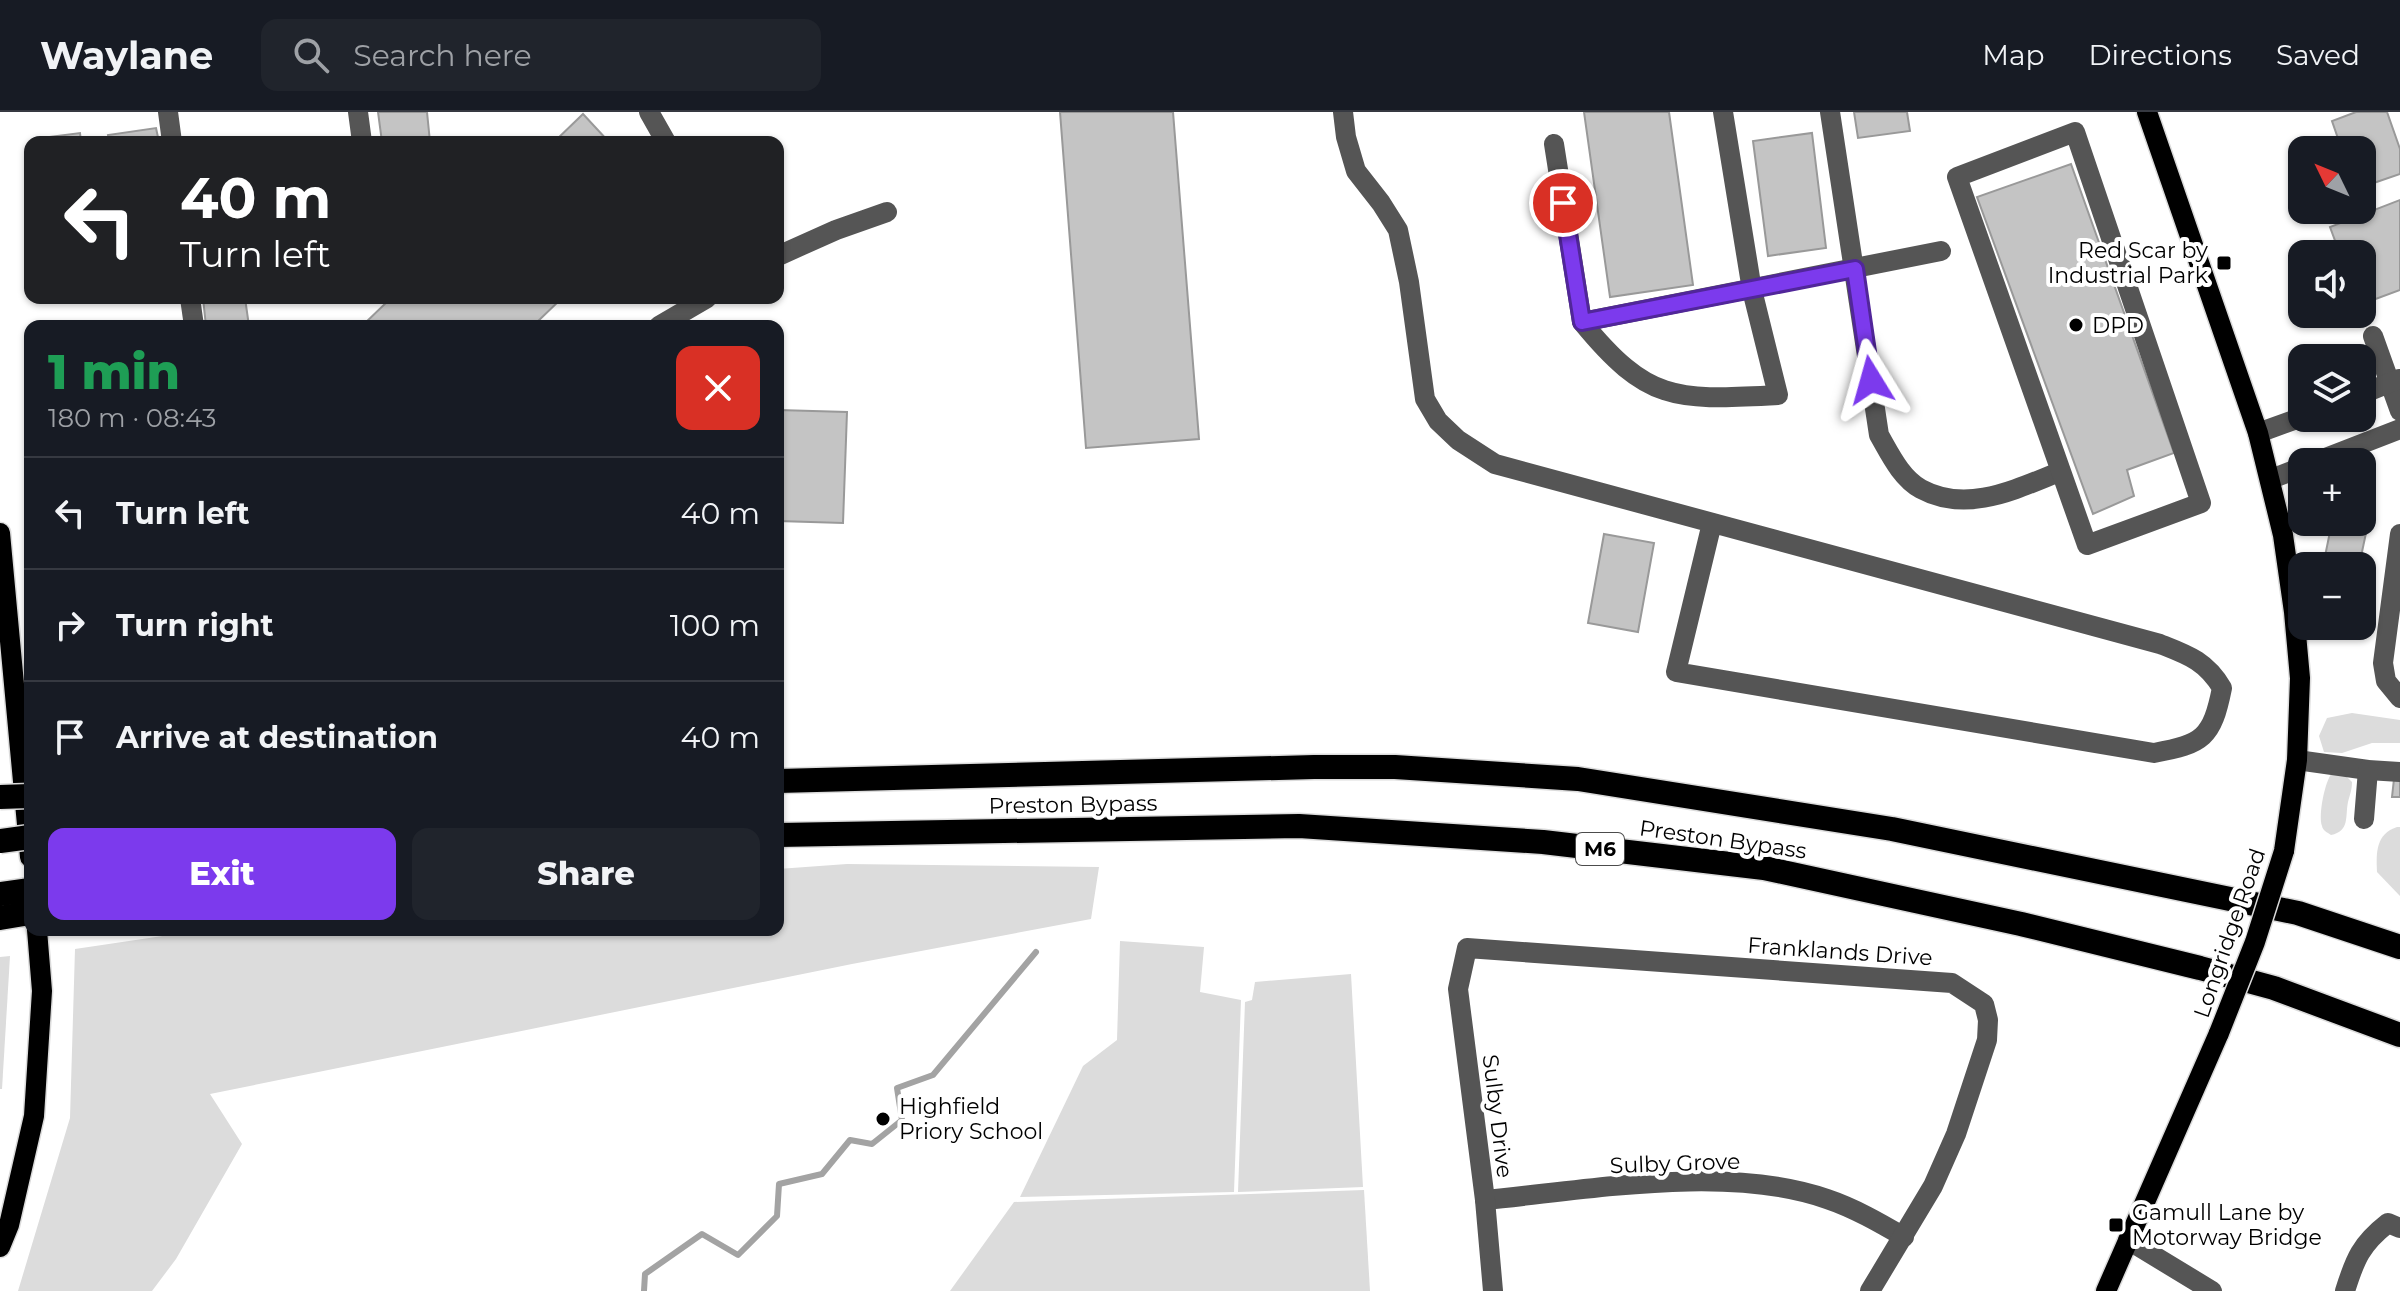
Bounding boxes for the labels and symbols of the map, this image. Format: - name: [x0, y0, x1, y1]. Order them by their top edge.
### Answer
- north arrow: [2288, 136, 2376, 224]
- pin: [1529, 169, 1597, 237]
- place label: Red Scar by Industrial Park: [2048, 237, 2209, 289]
- marker: Red Scar by Industrial Park: [2215, 254, 2233, 272]
- place label: DPD: [2092, 312, 2144, 339]
- marker: DPD: [2067, 316, 2085, 334]
- position arrow: [1829, 338, 1913, 422]
- street label: Preston Bypass: [988, 790, 1158, 819]
- street label: Preston Bypass: [1638, 814, 1809, 865]
- road number: M6: [1576, 833, 1624, 865]
- street label: Longridge Road: [2188, 845, 2271, 1022]
- street label: Franklands Drive: [1747, 932, 1933, 971]
- street label: Sulby Drive: [1477, 1053, 1518, 1179]
- place label: Highfield Priory School: [899, 1093, 1043, 1145]
- marker: Highfield Priory School: [874, 1110, 892, 1128]
- street label: Sulby Grove: [1609, 1148, 1741, 1179]
- place label: Gamull Lane by Motorway Bridge: [2132, 1199, 2322, 1251]
- marker: Gamull Lane by Motorway Bridge: [2107, 1216, 2125, 1234]

